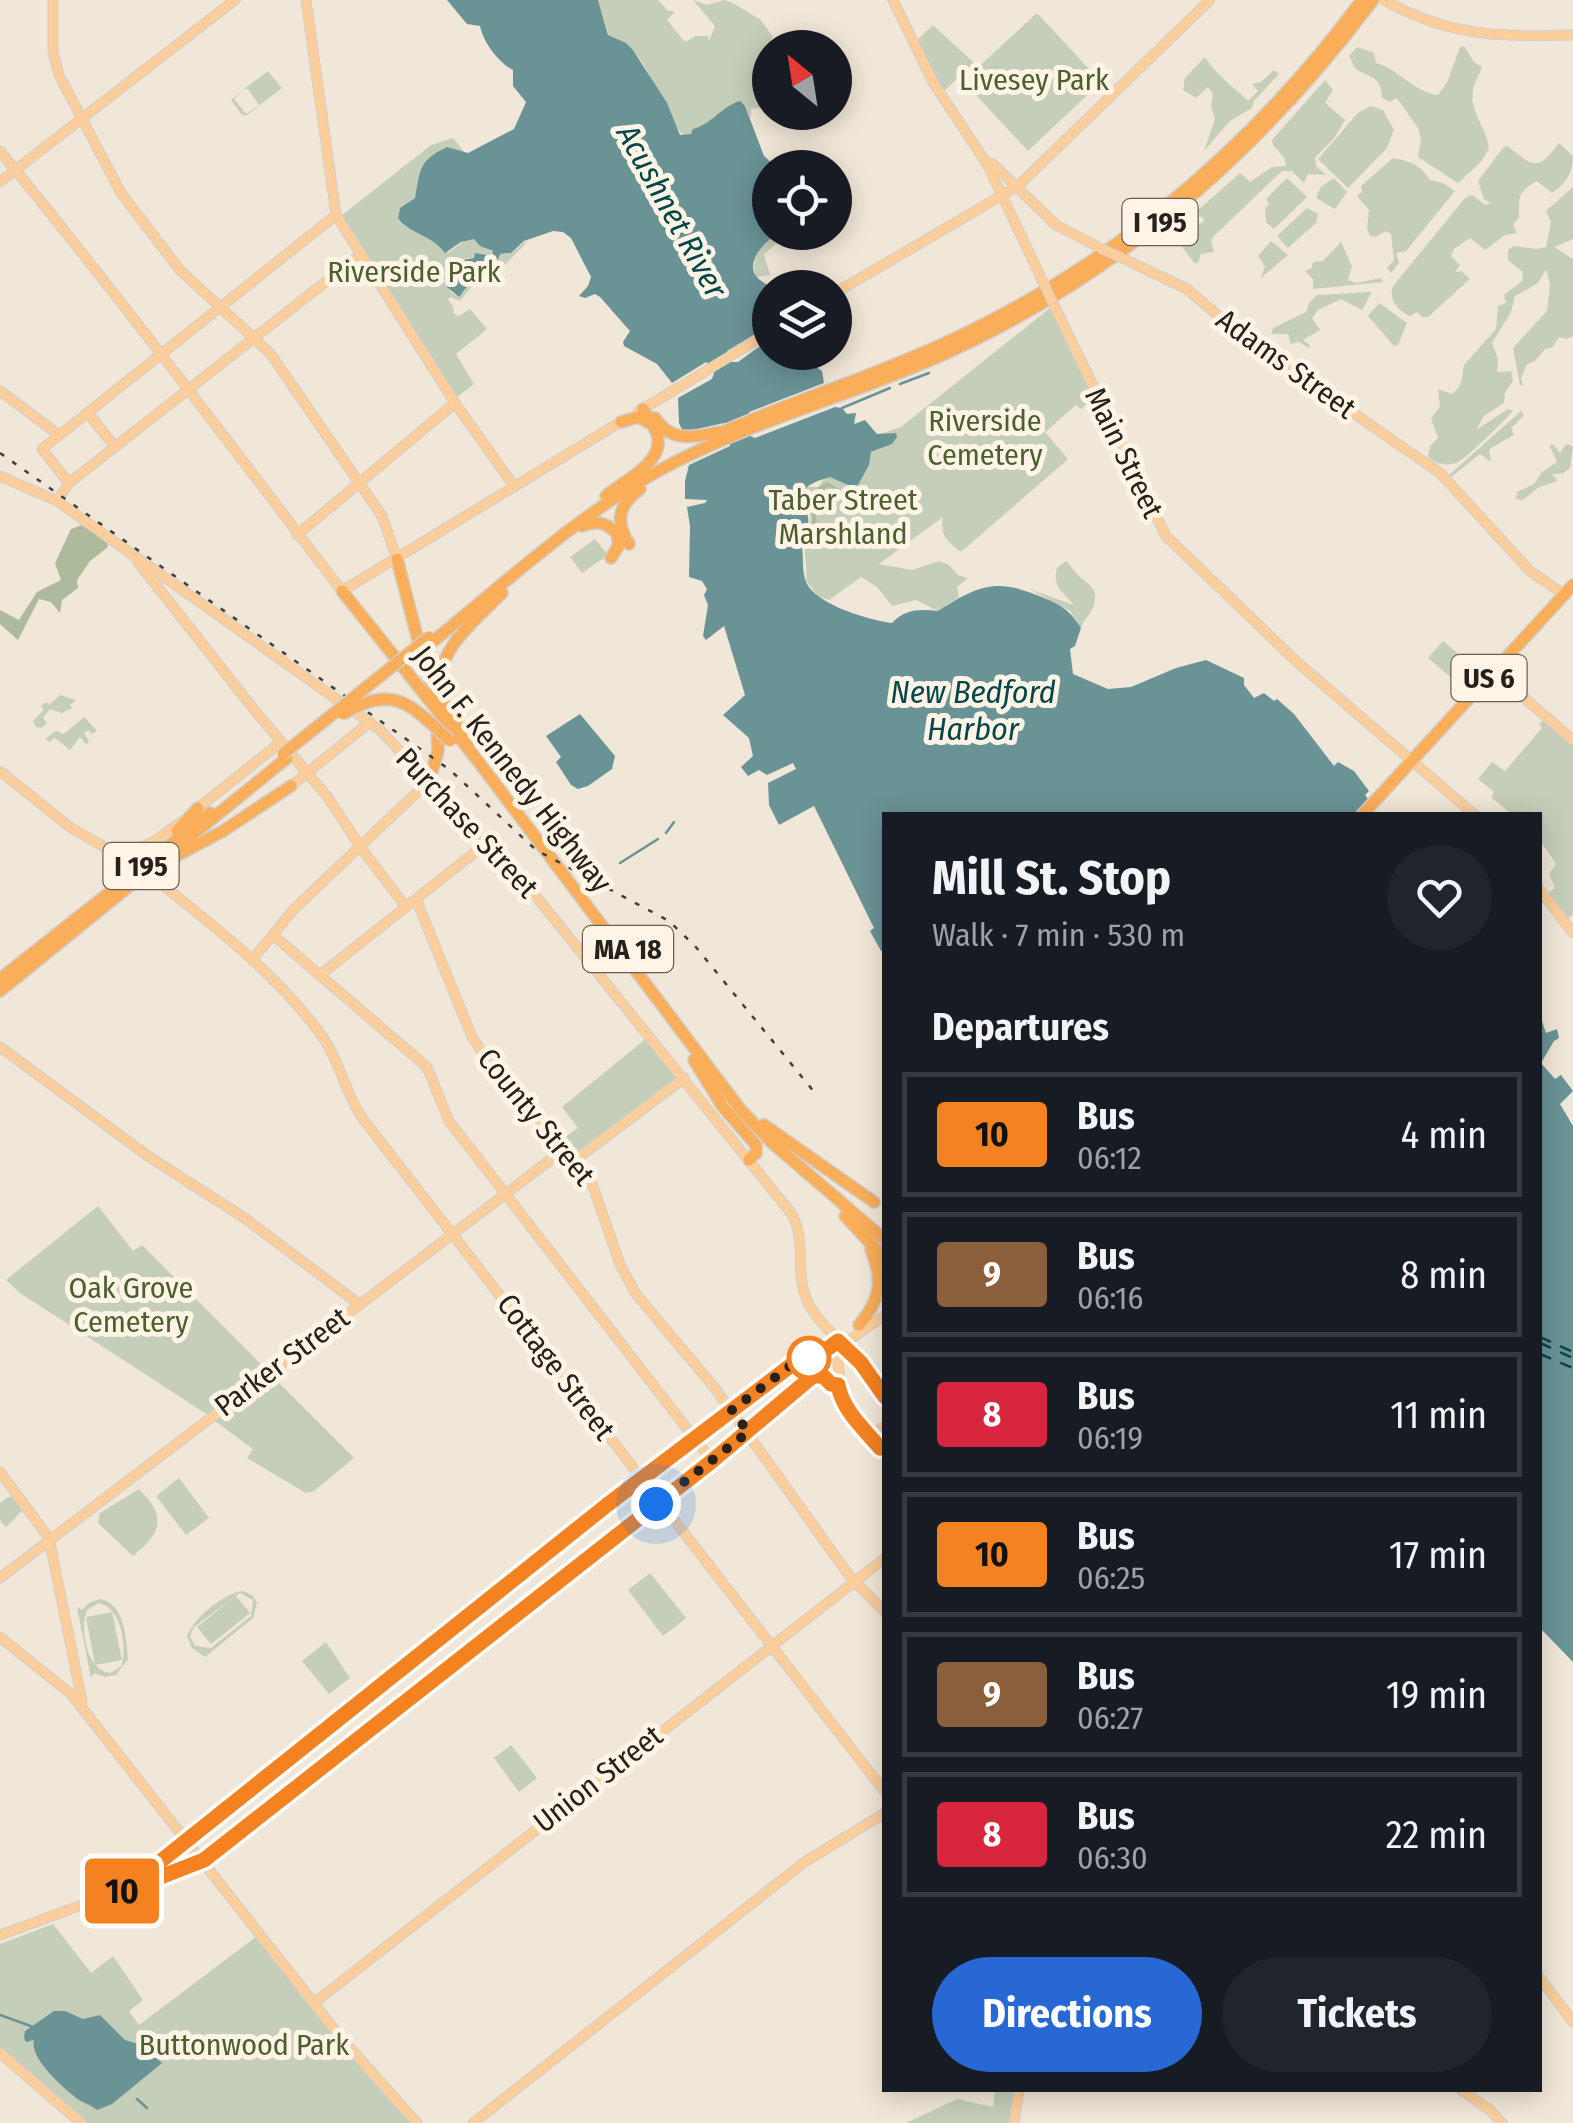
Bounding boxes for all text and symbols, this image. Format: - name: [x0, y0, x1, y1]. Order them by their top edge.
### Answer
- north arrow: [752, 30, 852, 130]
- map controls: [752, 30, 852, 370]
- park label: Livesey Park: [959, 62, 1109, 98]
- water label: Acushnet River: [608, 117, 736, 305]
- button: locate: [752, 150, 852, 250]
- road number: I 195: [1122, 199, 1198, 245]
- park label: Riverside Park: [327, 254, 501, 290]
- button: layers: [752, 270, 852, 370]
- street label: Adams Street: [1209, 301, 1363, 427]
- street label: Main Street: [1077, 382, 1171, 524]
- park label: Riverside Cemetery: [927, 403, 1043, 473]
- park label: Taber Street Marshland: [768, 482, 918, 552]
- street label: John F. Kennedy Highway: [405, 639, 620, 900]
- road number: US 6: [1452, 655, 1526, 701]
- water label: New Bedford Harbor: [890, 673, 1056, 748]
- street label: Purchase Street: [388, 741, 546, 906]
- road number: I 195: [104, 843, 178, 889]
- button: heart: [1387, 845, 1492, 950]
- text: Mill St. Stop: [932, 849, 1171, 907]
- text: Walk · 7 min · 530 m: [932, 916, 1185, 954]
- road number: MA 18: [583, 926, 673, 972]
- text: Departures: [932, 1004, 1109, 1050]
- street label: County Street: [470, 1041, 602, 1193]
- text: Bus: [1077, 1093, 1135, 1139]
- text: 4 min: [1401, 1112, 1487, 1158]
- text: 10: [975, 1113, 1009, 1155]
- text: 06:12: [1077, 1139, 1142, 1177]
- text: Bus: [1077, 1233, 1135, 1279]
- text: 8 min: [1400, 1252, 1487, 1298]
- text: 9: [983, 1253, 1001, 1295]
- park label: Oak Grove Cemetery: [69, 1270, 193, 1340]
- text: 06:16: [1077, 1279, 1143, 1317]
- street label: Cottage Street: [489, 1287, 623, 1447]
- street label: Parker Street: [208, 1300, 357, 1424]
- unlabelled marker: [788, 1337, 830, 1379]
- text: Bus: [1077, 1373, 1135, 1419]
- text: 11 min: [1390, 1392, 1487, 1438]
- text: 8: [983, 1393, 1001, 1435]
- text: 06:19: [1077, 1419, 1143, 1457]
- your location: [631, 1479, 681, 1529]
- text: Bus: [1077, 1513, 1135, 1559]
- text: 17 min: [1389, 1532, 1487, 1578]
- text: 10: [975, 1533, 1009, 1575]
- text: 06:25: [1077, 1559, 1145, 1597]
- text: Bus: [1077, 1653, 1135, 1699]
- text: 19 min: [1386, 1672, 1487, 1718]
- text: 9: [983, 1673, 1001, 1715]
- text: 06:27: [1077, 1699, 1143, 1737]
- street label: Union Street: [526, 1717, 670, 1840]
- text: Bus: [1077, 1793, 1135, 1839]
- text: 22 min: [1386, 1812, 1487, 1858]
- text: 8: [983, 1813, 1001, 1855]
- text: 06:30: [1077, 1839, 1148, 1877]
- line badge: 10: [77, 1858, 167, 1924]
- text: 10: [105, 1870, 139, 1912]
- button: Directions: [932, 1957, 1202, 2072]
- button: Tickets: [1222, 1957, 1492, 2072]
- park label: Buttonwood Park: [139, 2027, 349, 2063]

